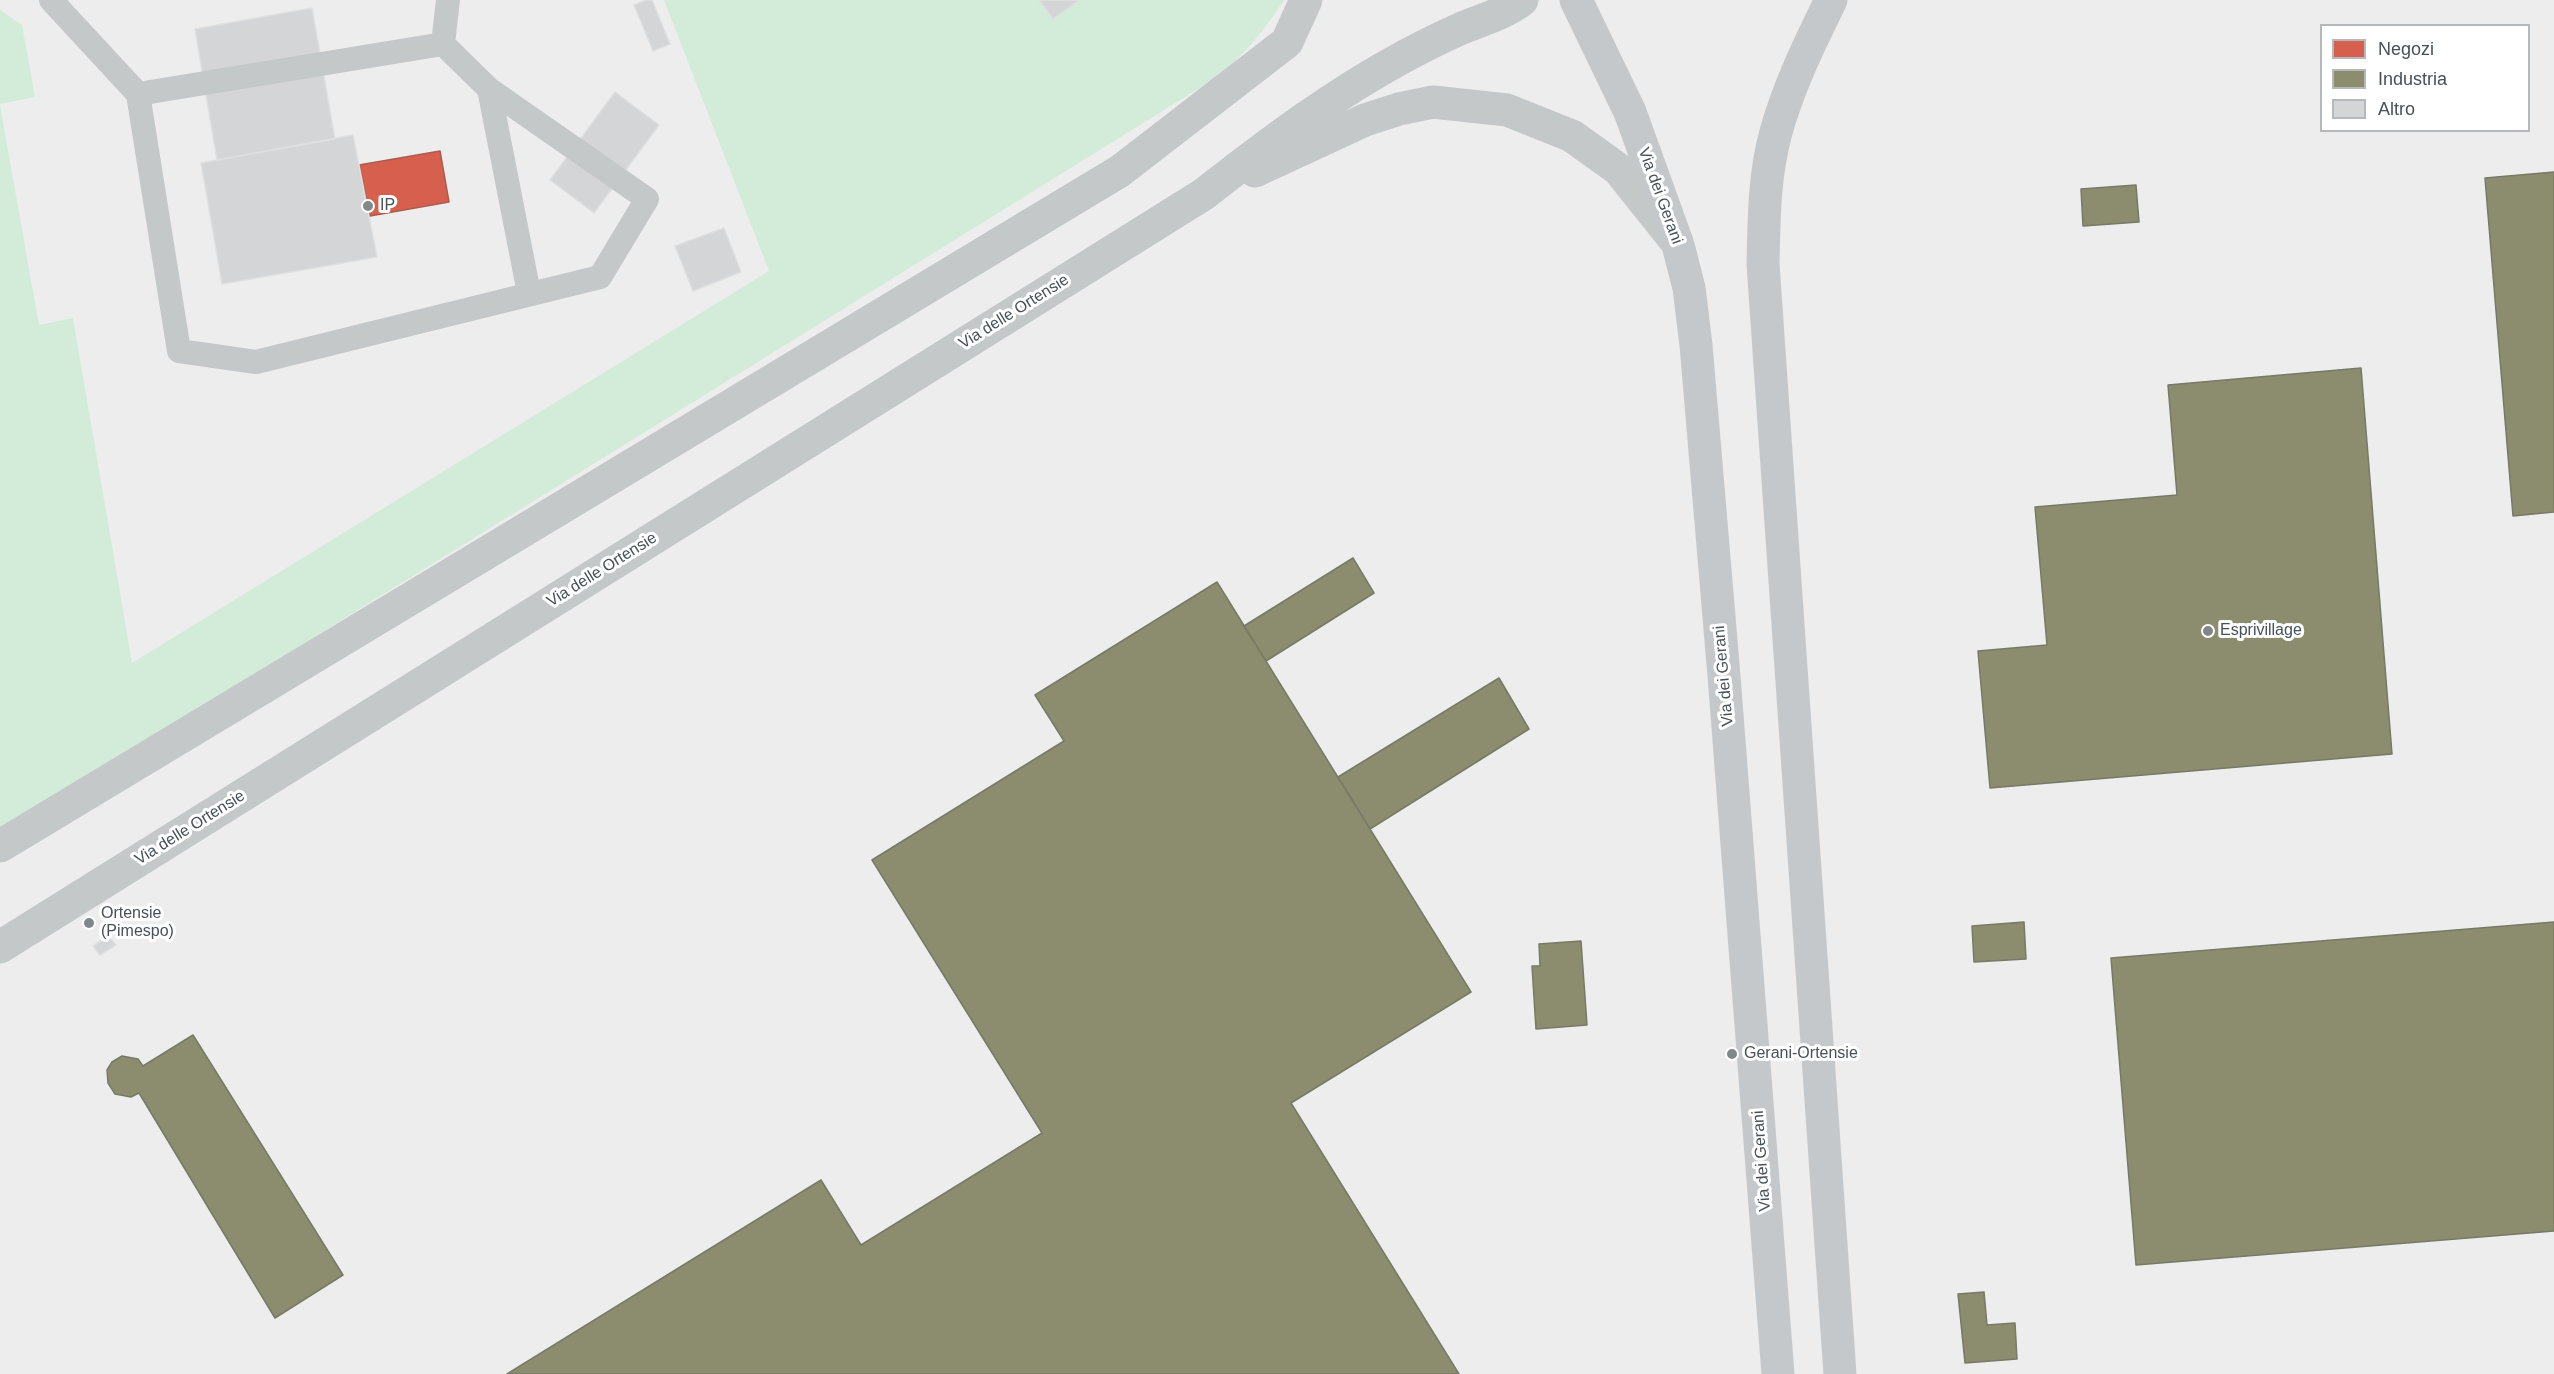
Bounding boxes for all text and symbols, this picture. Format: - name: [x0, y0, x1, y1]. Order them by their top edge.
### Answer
- legend: [2320, 24, 2530, 132]
- text: Negozi: [2378, 39, 2434, 59]
- text: Industria: [2378, 69, 2447, 89]
- text: Altro: [2378, 99, 2415, 119]
- street label: Via dei Gerani: [1634, 145, 1686, 247]
- place label: IP: [380, 196, 395, 216]
- marker: IP: [361, 199, 375, 213]
- street label: Via delle Ortensie: [955, 270, 1073, 354]
- street label: Via delle Ortensie: [543, 528, 661, 612]
- place label: Esprivillage: [2220, 621, 2302, 641]
- marker: Esprivillage: [2201, 624, 2215, 638]
- street label: Via dei Gerani: [1710, 625, 1738, 727]
- street label: Via delle Ortensie: [131, 786, 249, 870]
- place label: Ortensie (Pimespo): [101, 904, 174, 942]
- marker: Ortensie (Pimespo): [82, 916, 96, 930]
- place label: Gerani-Ortensie: [1744, 1044, 1858, 1064]
- marker: Gerani-Ortensie: [1725, 1047, 1739, 1061]
- street label: Via dei Gerani: [1749, 1110, 1775, 1212]

